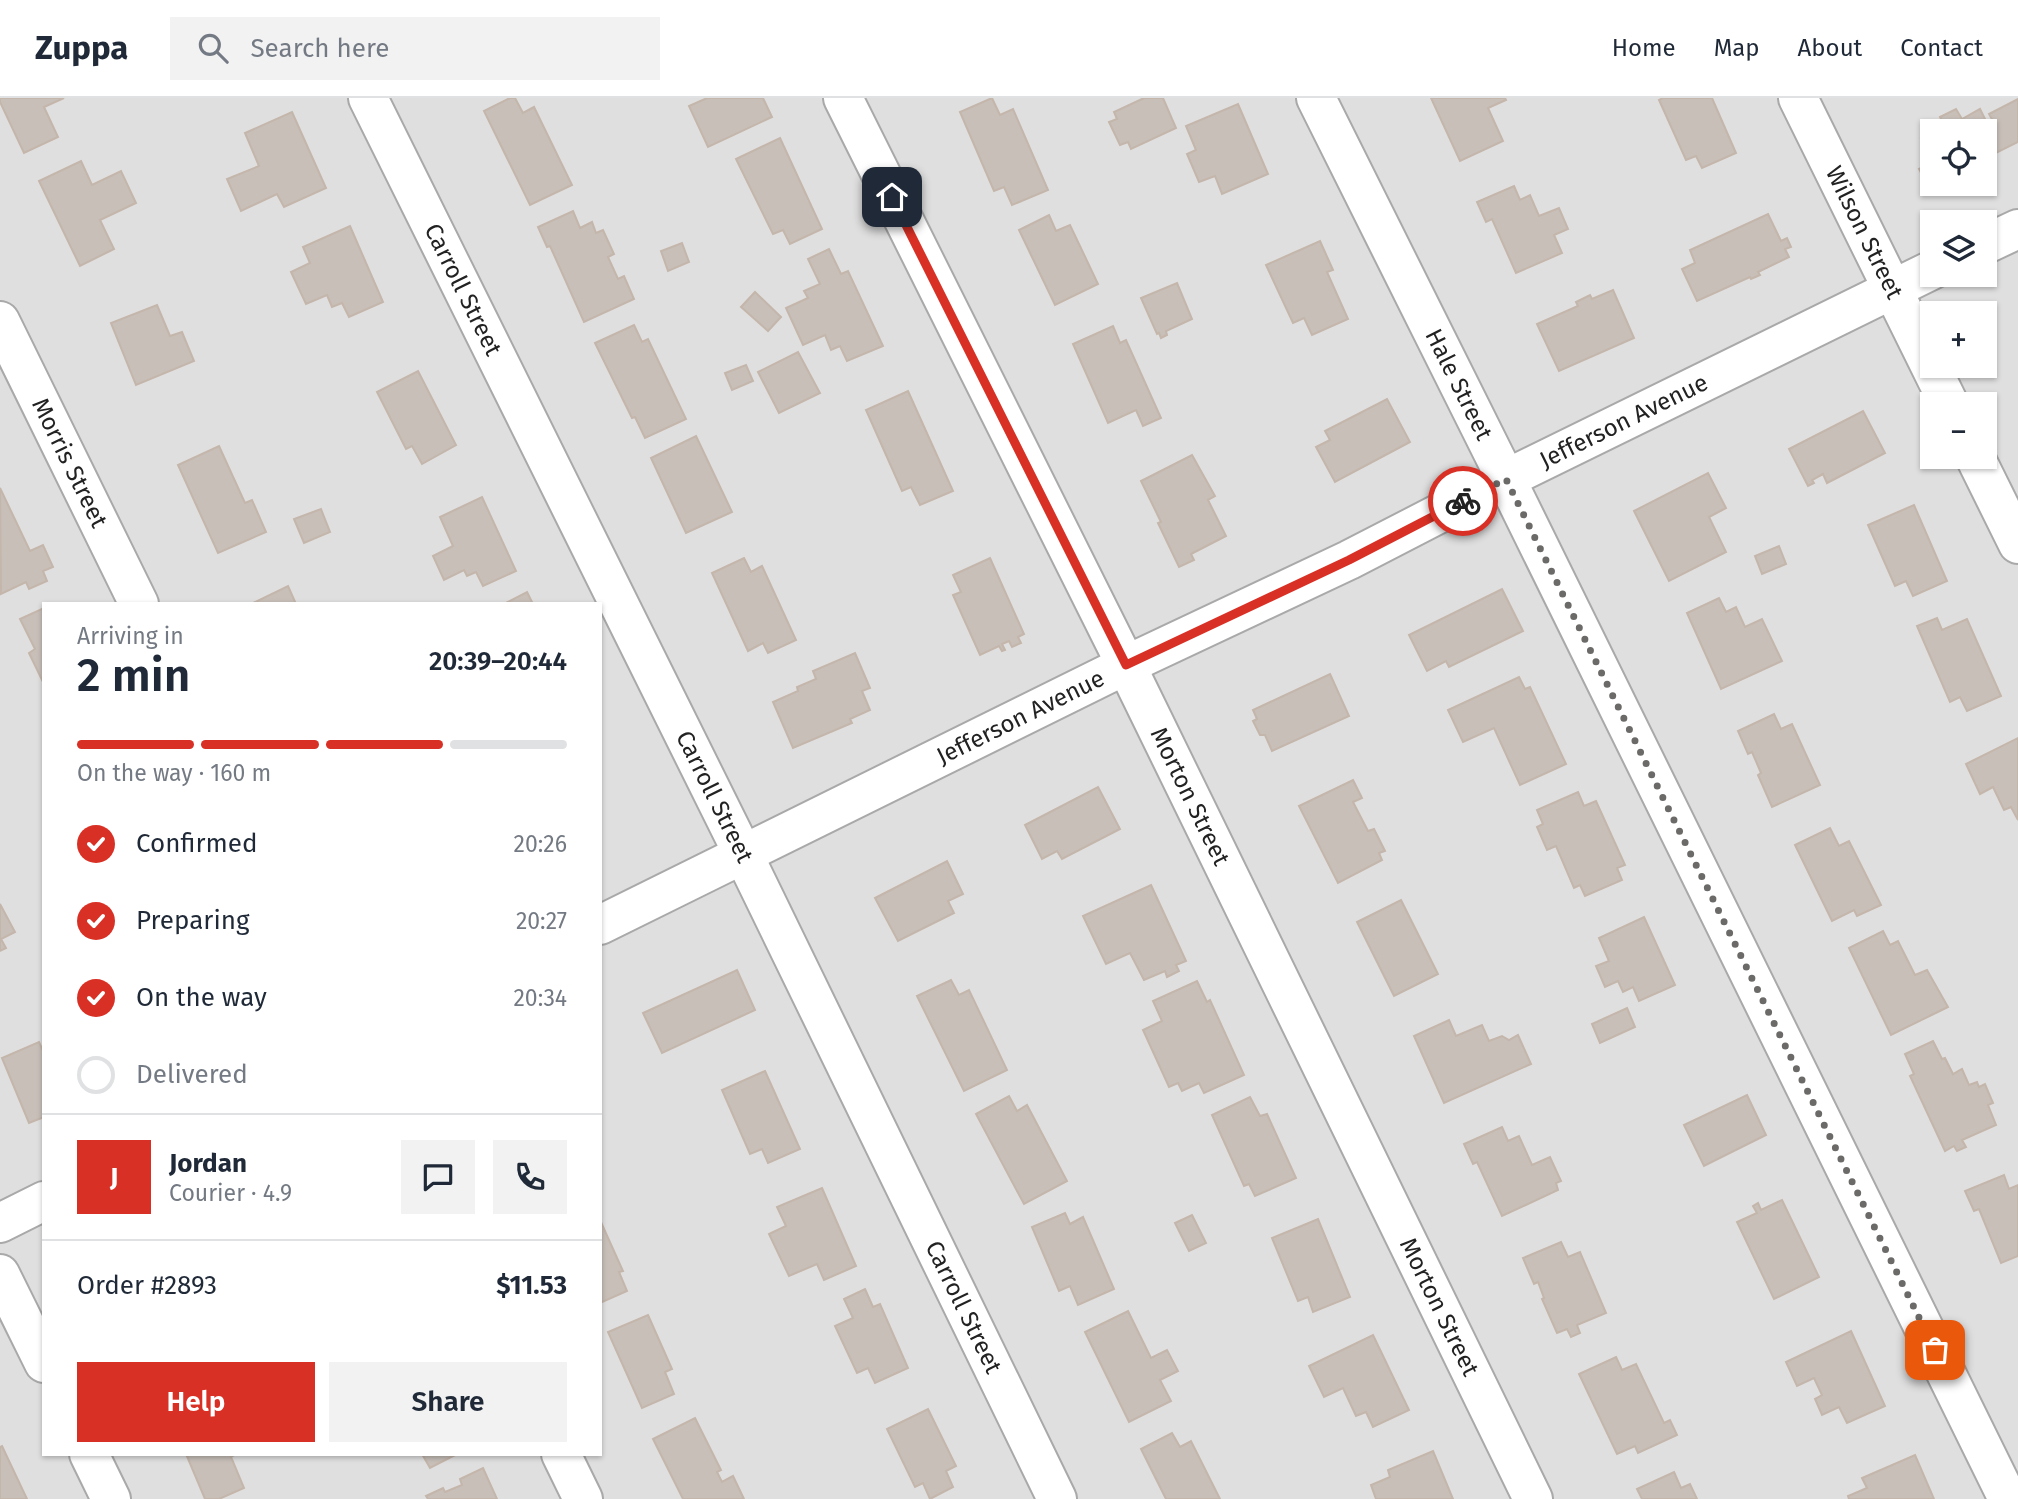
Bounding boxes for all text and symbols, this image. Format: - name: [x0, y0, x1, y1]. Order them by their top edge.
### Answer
- search box: [170, 17, 660, 80]
- text: Zuppa: [35, 28, 128, 68]
- icon: search: [194, 29, 232, 67]
- text: Search here: [250, 33, 389, 64]
- text: Home: [1612, 34, 1676, 62]
- text: Map: [1714, 34, 1760, 62]
- text: About: [1798, 34, 1862, 62]
- text: Contact: [1900, 34, 1983, 62]
- map controls: [1920, 119, 1997, 469]
- button: locate: [1920, 119, 1997, 196]
- street label: Wilson Street: [1820, 162, 1909, 304]
- pin: [862, 167, 922, 227]
- icon: home: [873, 178, 911, 216]
- button: layers: [1920, 210, 1997, 287]
- street label: Carroll Street: [419, 219, 508, 361]
- button: +: [1920, 301, 1997, 378]
- street label: Hale Street: [1419, 324, 1498, 445]
- street label: Jefferson Avenue: [1535, 368, 1712, 474]
- button: −: [1920, 392, 1997, 469]
- street label: Morris Street: [26, 393, 113, 532]
- courier: [1428, 466, 1498, 536]
- icon: bike: [1444, 482, 1482, 520]
- text: Arriving in: [77, 622, 184, 650]
- text: 20:39–20:44: [429, 646, 567, 677]
- text: 2 min: [77, 648, 190, 703]
- street label: Jefferson Avenue: [932, 664, 1109, 770]
- street label: Morton Street: [1145, 723, 1236, 870]
- street label: Carroll Street: [670, 726, 759, 868]
- text: On the way · 160 m: [77, 759, 271, 787]
- icon: check: [77, 825, 115, 863]
- text: Confirmed: [136, 828, 257, 859]
- text: 20:26: [514, 830, 567, 858]
- icon: check: [77, 902, 115, 940]
- text: Preparing: [136, 905, 249, 936]
- text: 20:27: [516, 907, 567, 935]
- icon: check: [77, 979, 115, 1017]
- text: On the way: [136, 982, 267, 1013]
- text: 20:34: [513, 984, 567, 1012]
- text: Delivered: [136, 1059, 248, 1090]
- button: chat: [401, 1140, 475, 1214]
- button: phone: [493, 1140, 567, 1214]
- text: Jordan: [169, 1148, 247, 1179]
- text: J: [110, 1162, 118, 1193]
- text: Courier · 4.9: [169, 1179, 292, 1207]
- street label: Morton Street: [1394, 1233, 1485, 1381]
- street label: Carroll Street: [920, 1236, 1008, 1378]
- text: Order #2893: [77, 1270, 217, 1301]
- text: $11.53: [496, 1270, 567, 1301]
- pin: [1905, 1320, 1965, 1380]
- icon: bag: [1916, 1331, 1954, 1369]
- button: Help: [77, 1362, 315, 1442]
- button: Share: [329, 1362, 567, 1442]

